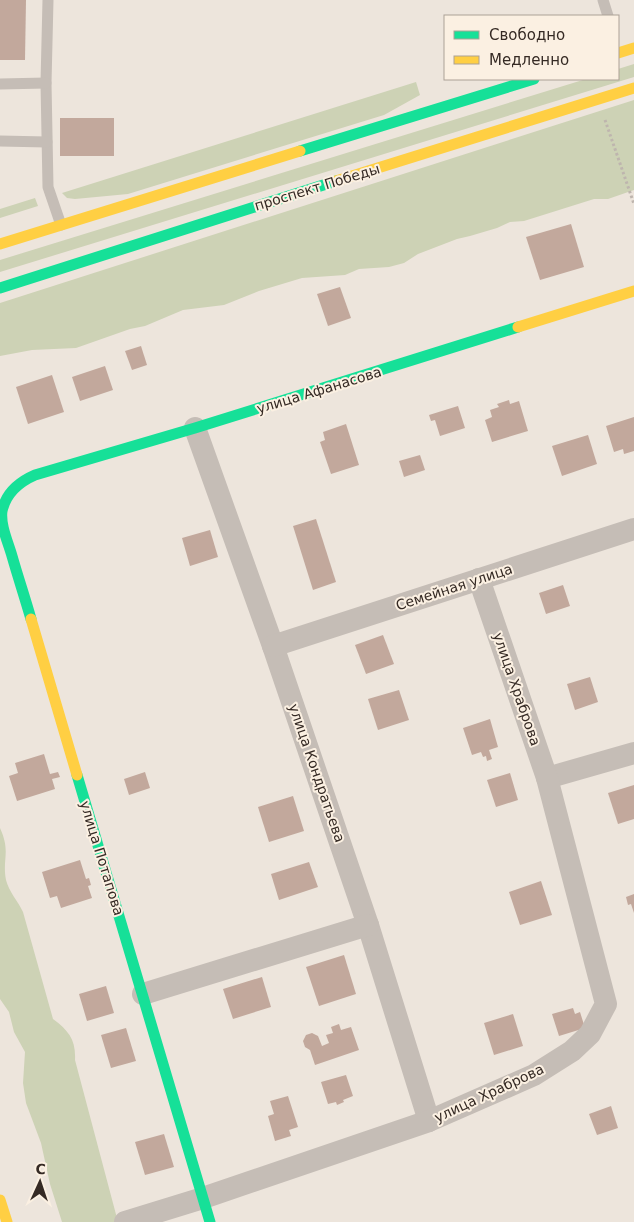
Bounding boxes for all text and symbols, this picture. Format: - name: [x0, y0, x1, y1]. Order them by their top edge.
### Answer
- legend: [444, 15, 619, 80]
- text: Свободно: [489, 26, 565, 44]
- text: Медленно: [489, 51, 569, 69]
- street label: проспект Победы: [252, 160, 382, 214]
- street label: улица Афанасова: [255, 363, 383, 417]
- street label: Семейная улица: [394, 561, 514, 613]
- street label: улица Храброва: [490, 630, 544, 748]
- street label: улица Кондратьева: [286, 702, 348, 844]
- street label: улица Потапова: [77, 799, 127, 917]
- street label: улица Храброва: [432, 1061, 546, 1125]
- north arrow: [15, 1157, 65, 1207]
- text: С: [35, 1161, 46, 1177]

